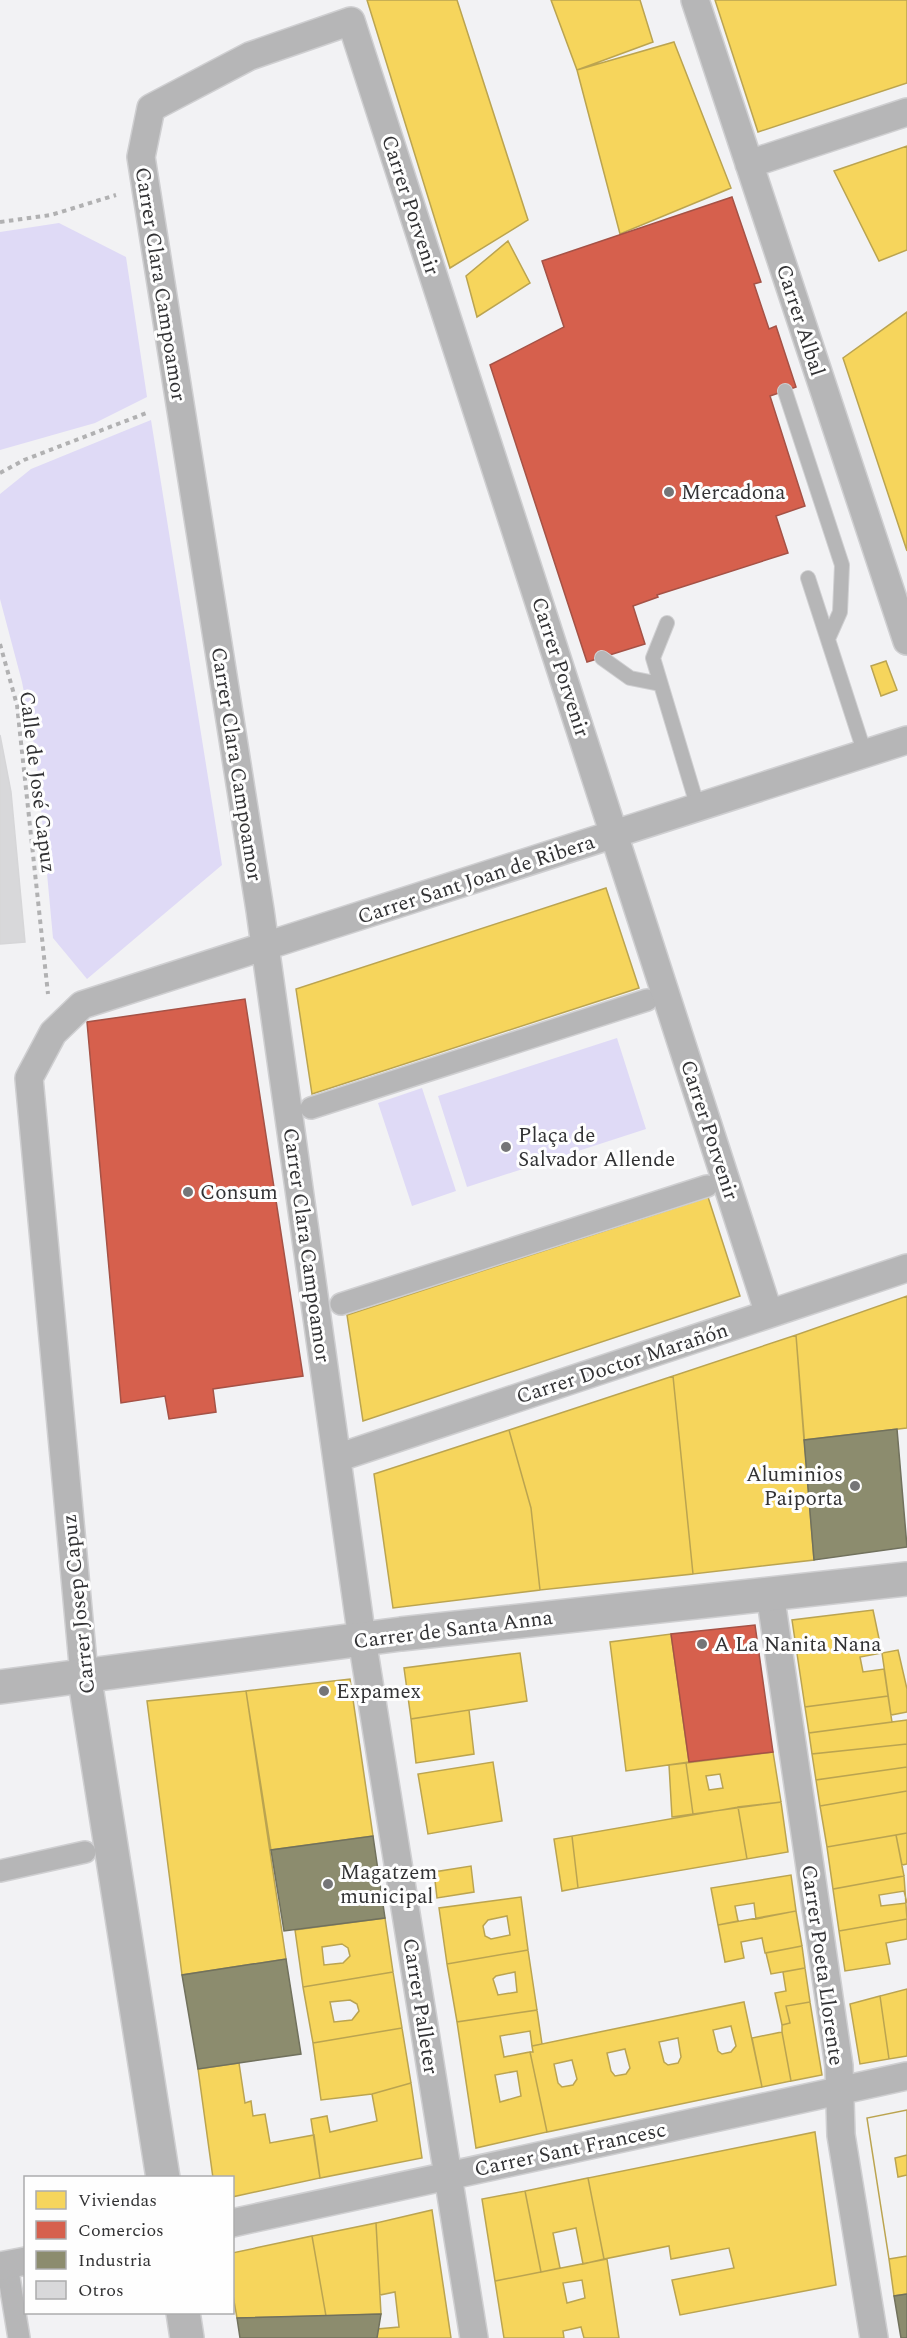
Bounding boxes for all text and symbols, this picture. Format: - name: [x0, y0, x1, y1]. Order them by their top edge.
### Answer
- street label: Carrer Porvenir: [372, 131, 448, 280]
- street label: Carrer Clara Campoamor: [126, 165, 194, 404]
- street label: Carrer Albal: [767, 260, 833, 380]
- place label: Mercadona: [681, 477, 786, 509]
- marker: Mercadona: [662, 485, 676, 499]
- street label: Carrer Porvenir: [522, 593, 598, 742]
- street label: Carrer Clara Campoamor: [202, 645, 270, 884]
- street label: Calle de José Capuz: [10, 689, 64, 875]
- street label: Carrer Sant Joan de Ribera: [353, 826, 600, 934]
- street label: Carrer Porvenir: [671, 1056, 747, 1205]
- place label: Plaça de Salvador Allende: [518, 1120, 675, 1176]
- street label: Carrer Clara Campoamor: [274, 1126, 338, 1365]
- marker: Plaça de Salvador Allende: [499, 1140, 513, 1154]
- place label: Consum: [200, 1177, 278, 1209]
- marker: Consum: [181, 1185, 195, 1199]
- street label: Carrer Doctor Marañón: [512, 1315, 732, 1413]
- place label: Aluminios Paiporta: [746, 1459, 844, 1515]
- marker: Aluminios Paiporta: [848, 1479, 862, 1493]
- street label: Carrer Josep Capuz: [54, 1512, 104, 1695]
- street label: Carrer de Santa Anna: [352, 1602, 555, 1658]
- place label: A La Nanita Nana: [714, 1629, 882, 1661]
- marker: A La Nanita Nana: [695, 1637, 709, 1651]
- place label: Expamex: [336, 1676, 421, 1708]
- marker: Expamex: [317, 1684, 331, 1698]
- place label: Magatzem municipal: [340, 1857, 437, 1913]
- street label: Carrer Poeta Llorente: [792, 1863, 852, 2068]
- marker: Magatzem municipal: [321, 1877, 335, 1891]
- street label: Carrer Palleter: [393, 1936, 447, 2077]
- street label: Carrer Sant Francesc: [471, 2114, 669, 2186]
- legend: [24, 2176, 234, 2314]
- text: Viviendas: [78, 2187, 157, 2214]
- text: Comercios: [78, 2217, 164, 2244]
- text: Industria: [78, 2247, 152, 2274]
- text: Otros: [78, 2277, 124, 2304]

